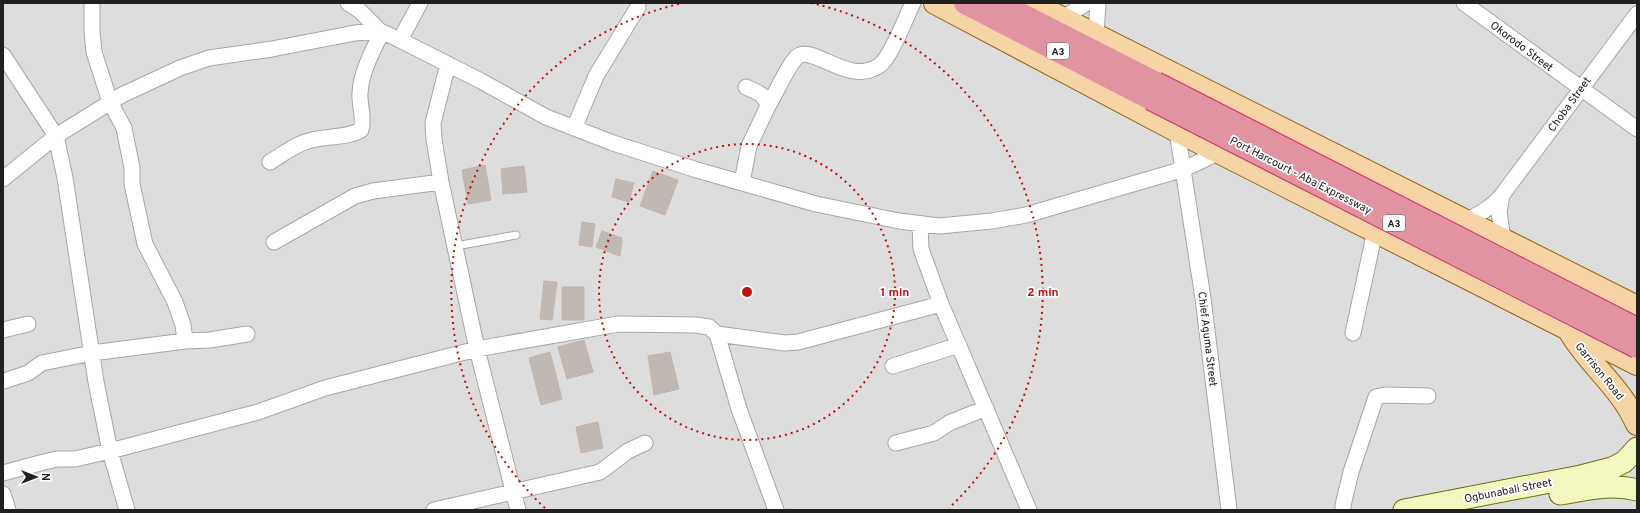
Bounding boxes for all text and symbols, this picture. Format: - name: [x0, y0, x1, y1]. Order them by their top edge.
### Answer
- street label: Okorodo Street: [1487, 19, 1556, 75]
- road number: A3: [1047, 43, 1069, 59]
- street label: Choba Street: [1545, 74, 1594, 135]
- street label: Port Harcourt - Aba Expressway: [1227, 134, 1374, 218]
- road number: A3: [1383, 215, 1405, 231]
- centre of rings: [740, 285, 754, 299]
- text: 1 min: [881, 285, 909, 301]
- text: 2 min: [1027, 285, 1059, 301]
- street label: Chief Aguma Street: [1194, 291, 1220, 387]
- street label: Garrison Road: [1572, 340, 1627, 403]
- north arrow: [16, 457, 56, 497]
- text: N: [38, 473, 52, 481]
- street label: Ogbunabali Street: [1463, 476, 1553, 506]

